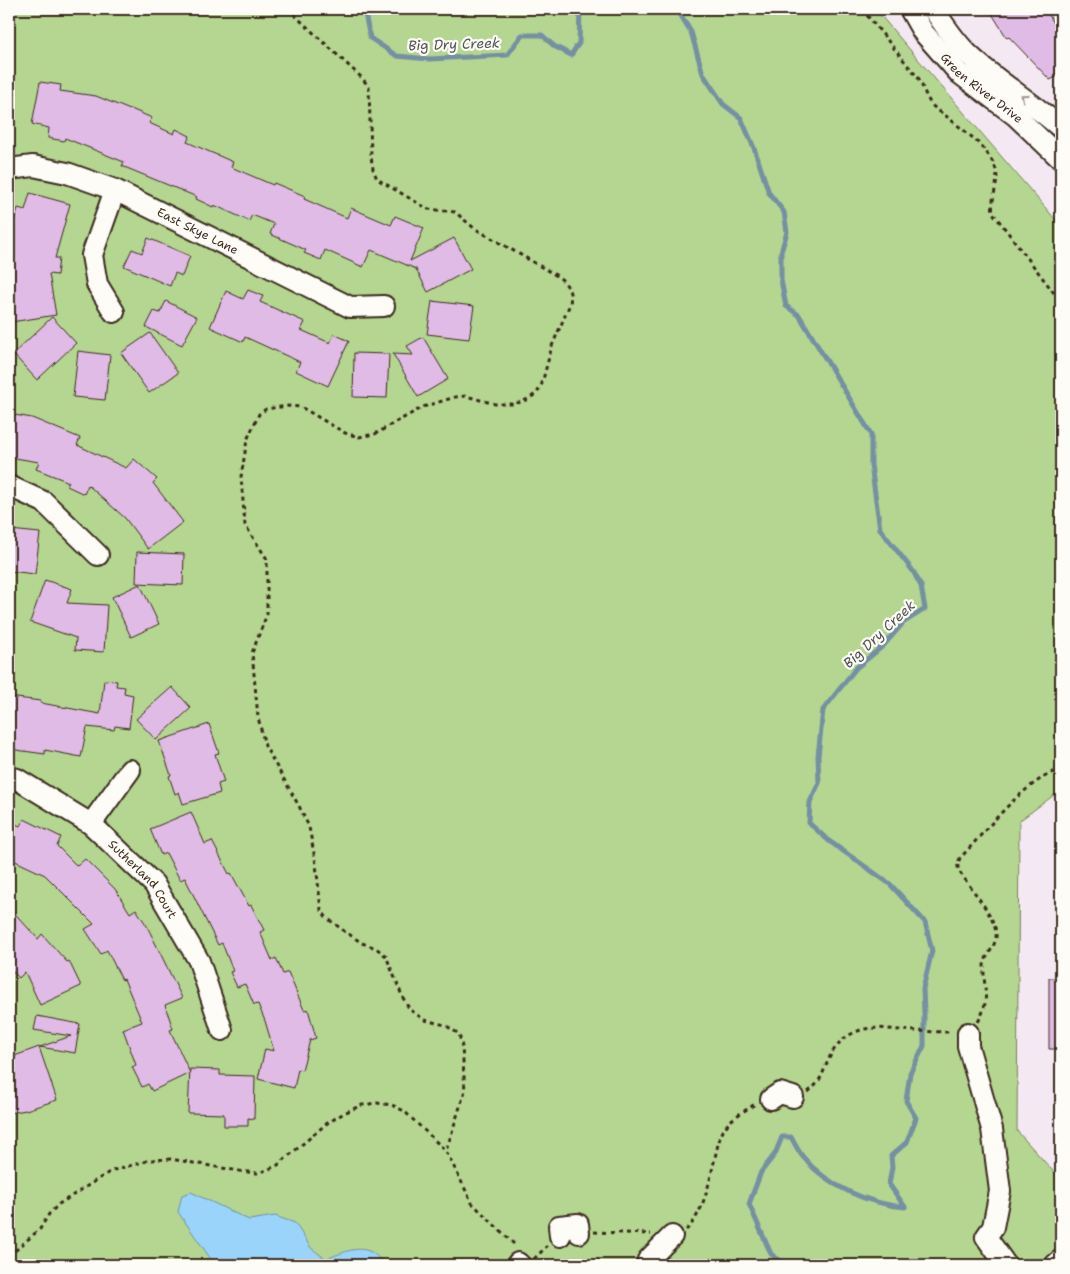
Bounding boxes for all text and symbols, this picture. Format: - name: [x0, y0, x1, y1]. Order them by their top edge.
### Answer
- water label: Big Dry Creek: [408, 33, 500, 55]
- street label: Green River Drive: [937, 49, 1027, 127]
- one-way arrow: [1020, 94, 1030, 103]
- street label: East Skye Lane: [154, 204, 241, 258]
- water label: Big Dry Creek: [839, 596, 919, 672]
- street label: Sutherland Court: [105, 836, 181, 922]

